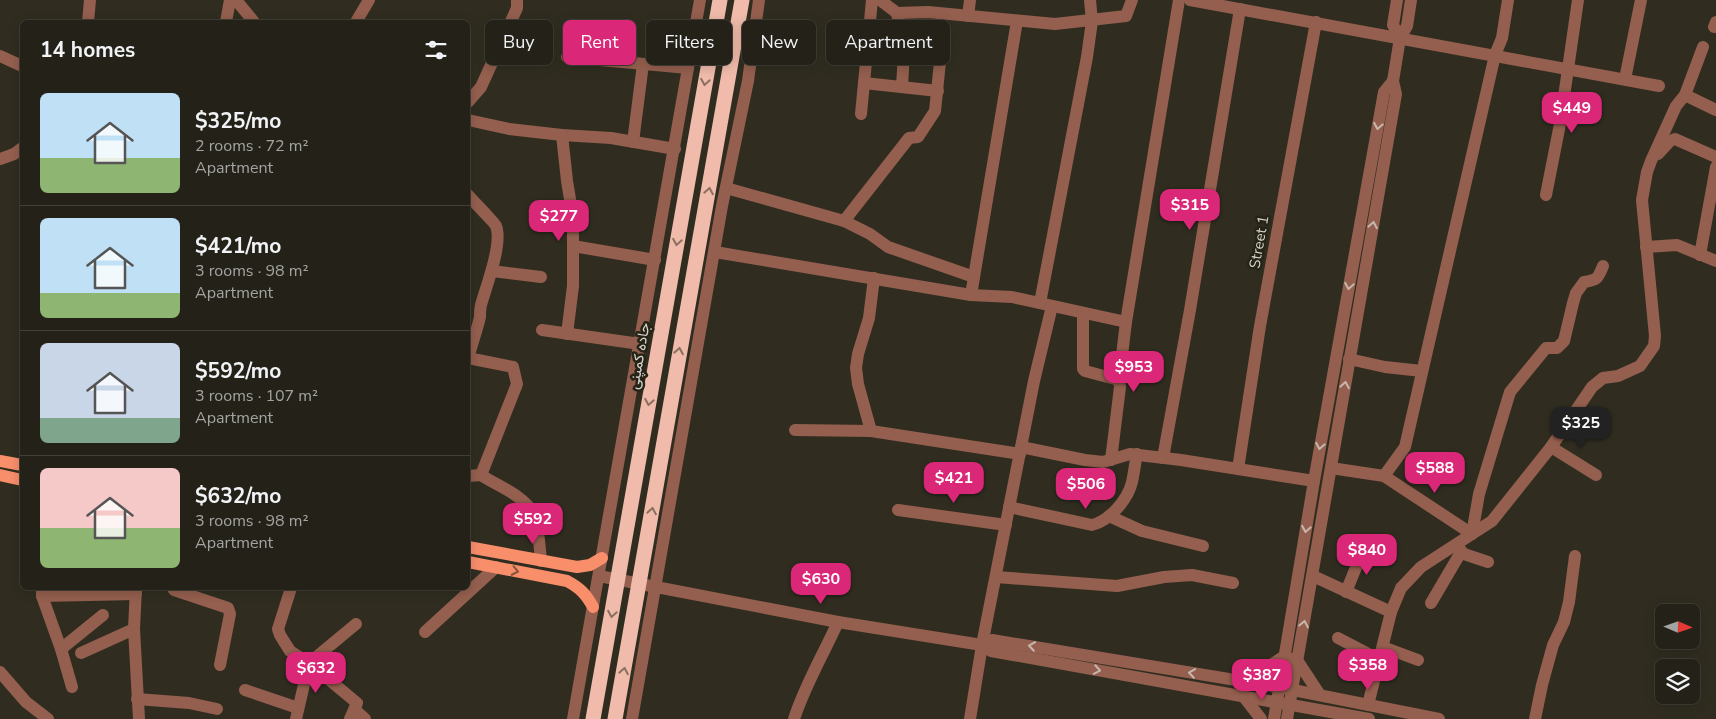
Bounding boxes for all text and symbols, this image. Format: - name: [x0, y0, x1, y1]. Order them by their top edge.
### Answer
- chip: Buy: [485, 20, 553, 65]
- chip: Rent: [563, 20, 636, 65]
- chip: Filters: [646, 20, 732, 65]
- chip: New: [742, 20, 816, 65]
- chip: Apartment: [826, 20, 950, 65]
- text: 14 homes: [40, 36, 135, 64]
- icon: filters: [422, 36, 450, 64]
- one-way arrow: [701, 78, 711, 87]
- pin: $449: [1542, 92, 1602, 134]
- text: $449: [1553, 97, 1591, 119]
- text: $325/mo: [195, 107, 281, 135]
- icon: home: [80, 113, 140, 173]
- one-way arrow: [1373, 122, 1383, 130]
- text: 2 rooms · 72 m²: [195, 135, 308, 157]
- text: Apartment: [195, 157, 273, 179]
- one-way arrow: [703, 187, 713, 195]
- pin: $315: [1160, 188, 1220, 231]
- text: $315: [1171, 194, 1209, 216]
- pin: $277: [529, 200, 589, 242]
- text: $277: [540, 205, 578, 227]
- street label: Street 1: [1244, 214, 1274, 270]
- one-way arrow: [1367, 221, 1377, 229]
- text: $421/mo: [195, 232, 281, 260]
- icon: home: [80, 238, 140, 298]
- one-way arrow: [672, 238, 682, 247]
- text: 3 rooms · 98 m²: [195, 260, 308, 282]
- text: Apartment: [195, 282, 273, 304]
- one-way arrow: [1344, 282, 1354, 290]
- street label: جاده کمپنی: [623, 321, 655, 391]
- one-way arrow: [674, 347, 684, 355]
- pin: $953: [1104, 350, 1164, 393]
- text: $953: [1115, 356, 1153, 378]
- text: $592/mo: [195, 357, 281, 385]
- icon: home: [80, 363, 140, 423]
- one-way arrow: [1339, 381, 1349, 389]
- text: 3 rooms · 107 m²: [195, 385, 318, 407]
- one-way arrow: [644, 398, 654, 407]
- pin: $325: [1551, 406, 1611, 449]
- text: Apartment: [195, 407, 273, 429]
- text: $325: [1562, 412, 1600, 434]
- one-way arrow: [1316, 442, 1326, 450]
- pin: $588: [1405, 452, 1465, 494]
- text: $588: [1416, 457, 1454, 479]
- pin: $421: [924, 462, 984, 504]
- text: $421: [935, 467, 973, 489]
- pin: $506: [1056, 468, 1116, 510]
- text: $506: [1067, 473, 1105, 495]
- text: $632/mo: [195, 482, 281, 510]
- icon: home: [80, 488, 140, 548]
- pin: $592: [503, 502, 563, 545]
- one-way arrow: [647, 507, 657, 515]
- text: $592: [514, 508, 552, 530]
- text: 3 rooms · 98 m²: [195, 510, 308, 532]
- one-way arrow: [1302, 525, 1312, 534]
- text: Apartment: [195, 532, 273, 554]
- pin: $840: [1337, 534, 1397, 576]
- text: $840: [1348, 539, 1386, 561]
- pin: $630: [791, 562, 851, 605]
- one-way arrow: [511, 565, 520, 575]
- text: $630: [802, 568, 840, 590]
- north arrow: [1655, 604, 1700, 649]
- map controls: [1655, 604, 1700, 704]
- one-way arrow: [607, 610, 618, 619]
- one-way arrow: [1298, 620, 1308, 629]
- one-way arrow: [1028, 642, 1036, 652]
- pin: $358: [1338, 648, 1398, 691]
- pin: $632: [286, 652, 346, 694]
- text: $358: [1349, 654, 1387, 676]
- text: $632: [297, 657, 335, 679]
- pin: $387: [1232, 658, 1292, 701]
- button: layers: [1655, 659, 1700, 704]
- text: $387: [1243, 664, 1281, 686]
- one-way arrow: [1093, 665, 1102, 675]
- one-way arrow: [618, 667, 628, 675]
- one-way arrow: [1188, 668, 1197, 678]

